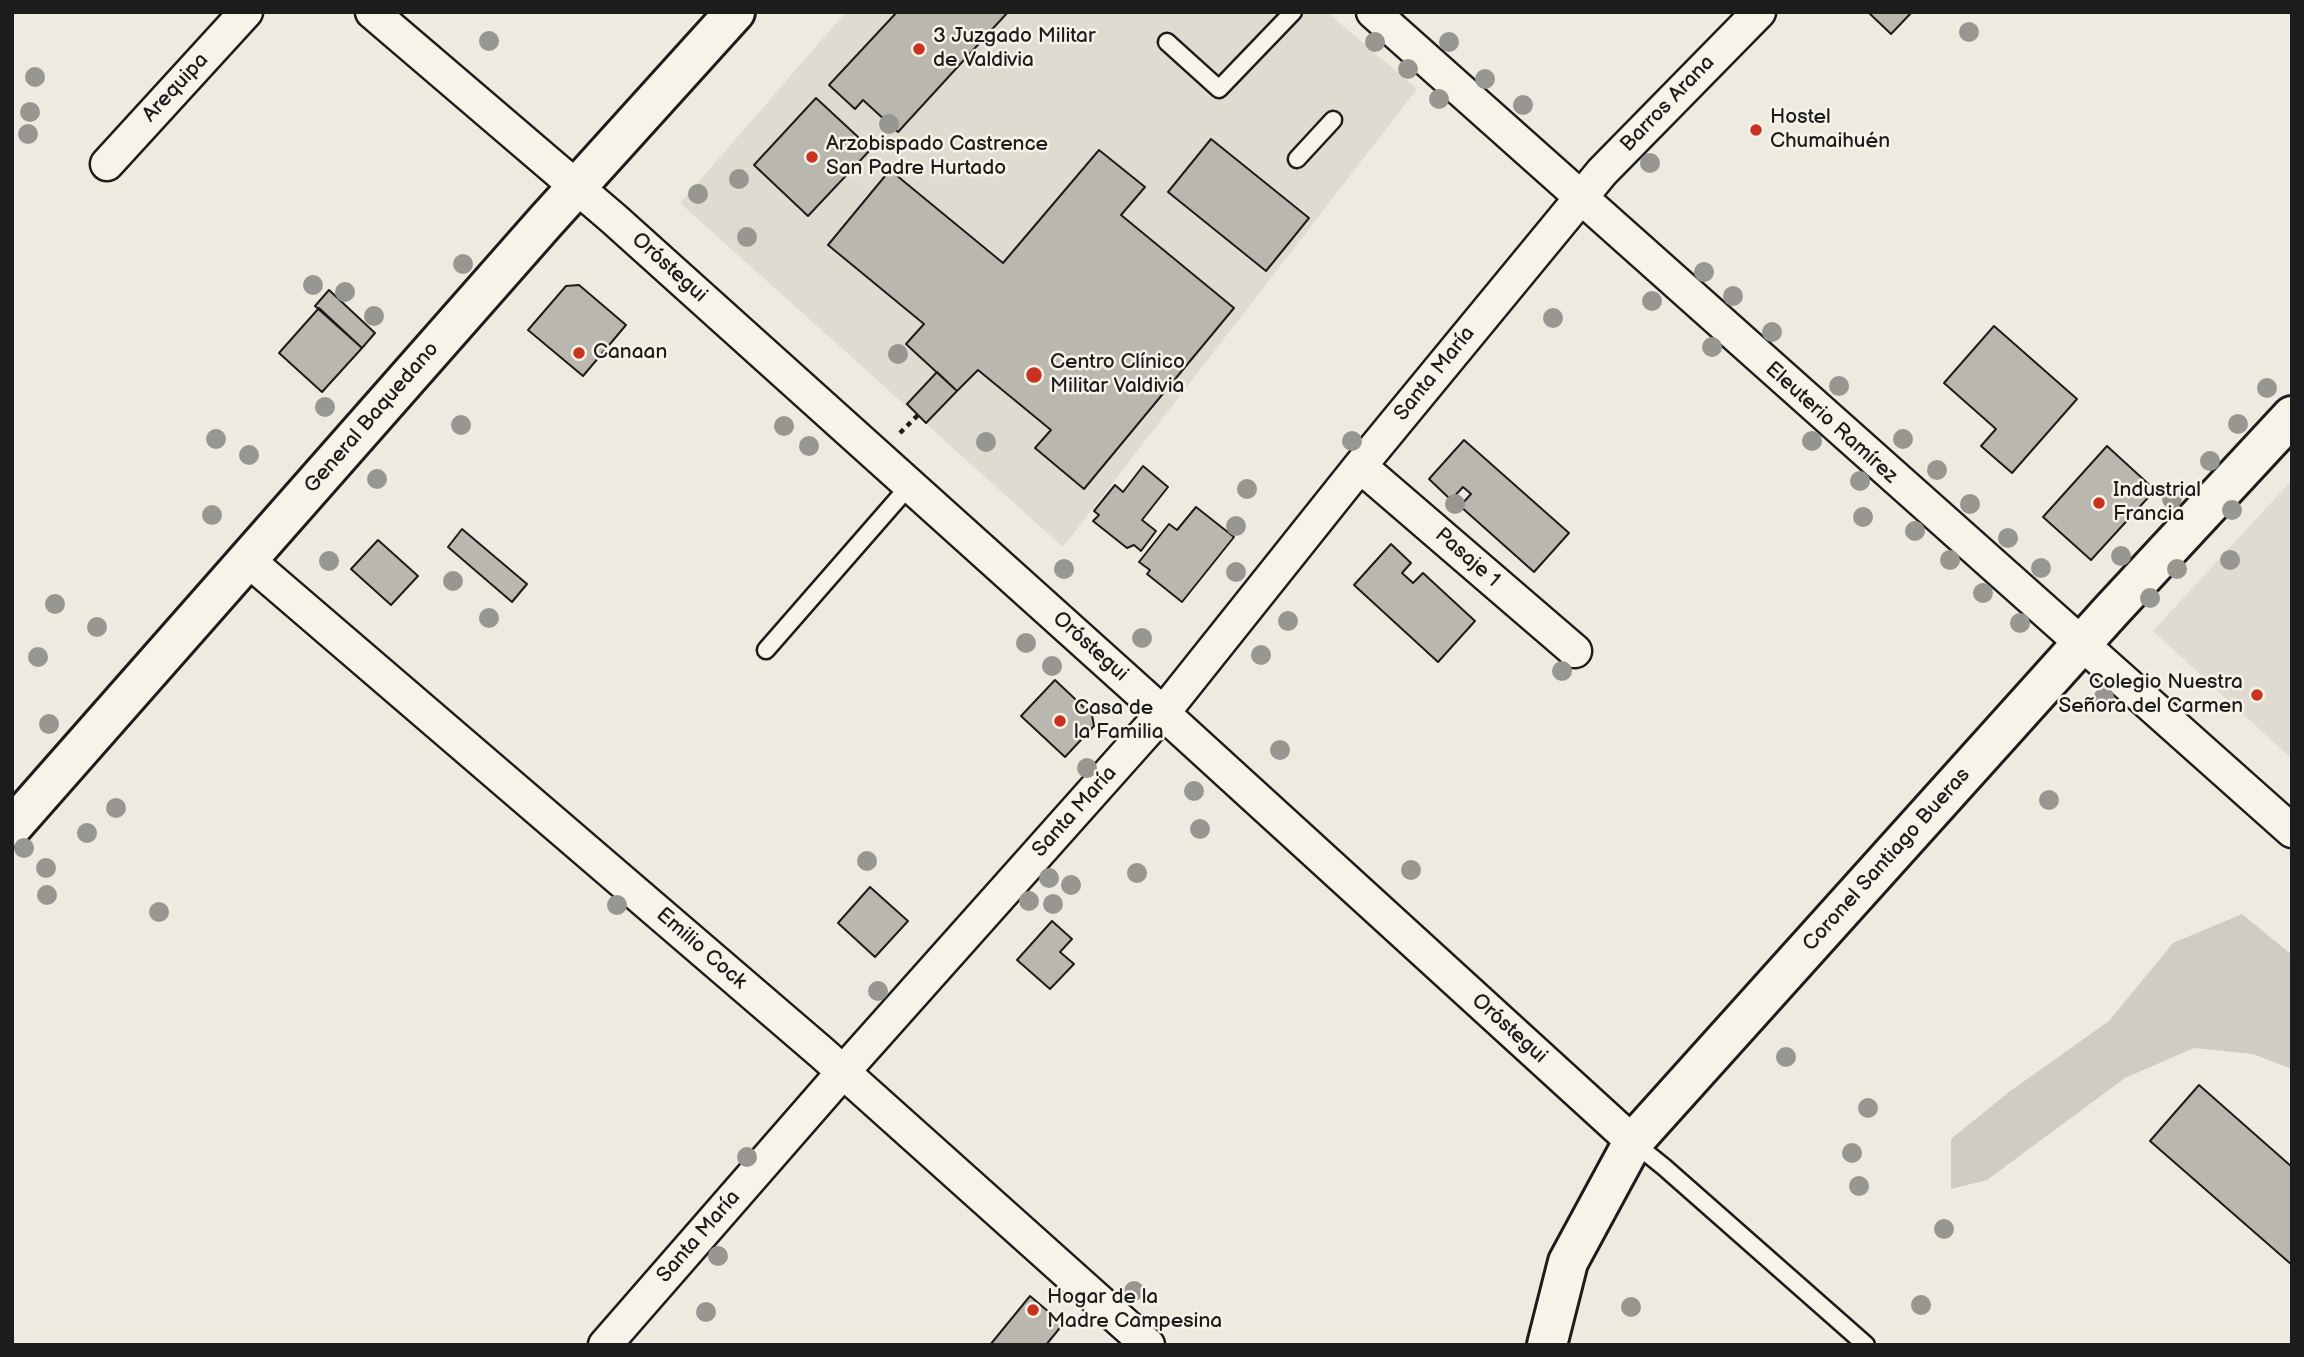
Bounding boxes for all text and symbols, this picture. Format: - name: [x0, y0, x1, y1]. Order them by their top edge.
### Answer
- place label: 3 Juzgado Militar de Valdivia: [933, 24, 1096, 74]
- marker: 3 Juzgado Militar de Valdivia: [911, 41, 927, 57]
- street label: Arequipa: [138, 48, 214, 128]
- street label: Barros Arana: [1616, 50, 1720, 158]
- place label: Hostel Chumaihuén: [1770, 105, 1890, 155]
- marker: Hostel Chumaihuén: [1748, 122, 1764, 138]
- place label: Arzobispado Castrence San Padre Hurtado: [826, 132, 1048, 182]
- marker: Arzobispado Castrence San Padre Hurtado: [804, 149, 820, 165]
- street label: Oróstegui: [626, 228, 712, 308]
- street label: Santa María: [1389, 322, 1481, 426]
- street label: General Baquedano: [299, 337, 445, 499]
- place label: Canaan: [593, 340, 667, 366]
- marker: Canaan: [571, 345, 587, 361]
- place label: Centro Clínico Militar Valdivia: [1050, 350, 1185, 400]
- street label: Eleuterio Ramírez: [1760, 357, 1902, 489]
- marker: Centro Clínico Militar Valdivia: [1024, 365, 1044, 385]
- place label: Industrial Francia: [2113, 478, 2201, 528]
- marker: Industrial Francia: [2091, 495, 2107, 511]
- street label: Pasaje 1: [1429, 523, 1505, 593]
- street label: Oróstegui: [1047, 607, 1133, 687]
- place label: Colegio Nuestra Señora del Carmen: [2058, 670, 2243, 720]
- marker: Colegio Nuestra Señora del Carmen: [2249, 687, 2265, 703]
- place label: Casa de la Familia: [1074, 696, 1164, 746]
- marker: Casa de la Familia: [1052, 713, 1068, 729]
- street label: Santa María: [1027, 761, 1123, 863]
- street label: Coronel Santiago Bueras: [1798, 763, 1976, 957]
- street label: Emilio Cock: [651, 903, 751, 995]
- street label: Oróstegui: [1466, 989, 1552, 1069]
- street label: Santa María: [652, 1186, 746, 1288]
- place label: Hogar de la Madre Campesina: [1047, 1285, 1222, 1335]
- marker: Hogar de la Madre Campesina: [1025, 1302, 1041, 1318]

